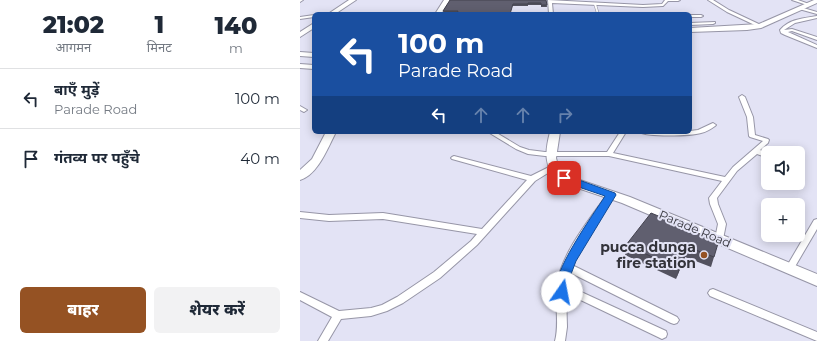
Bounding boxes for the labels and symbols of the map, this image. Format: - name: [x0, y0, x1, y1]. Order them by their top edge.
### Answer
- pin: [547, 161, 581, 195]
- street label: Parade Road: [657, 207, 733, 250]
- place label: pucca dunga fire station: [600, 238, 696, 272]
- marker: pucca dunga fire station: [699, 250, 709, 260]
- position arrow: [541, 271, 583, 313]

